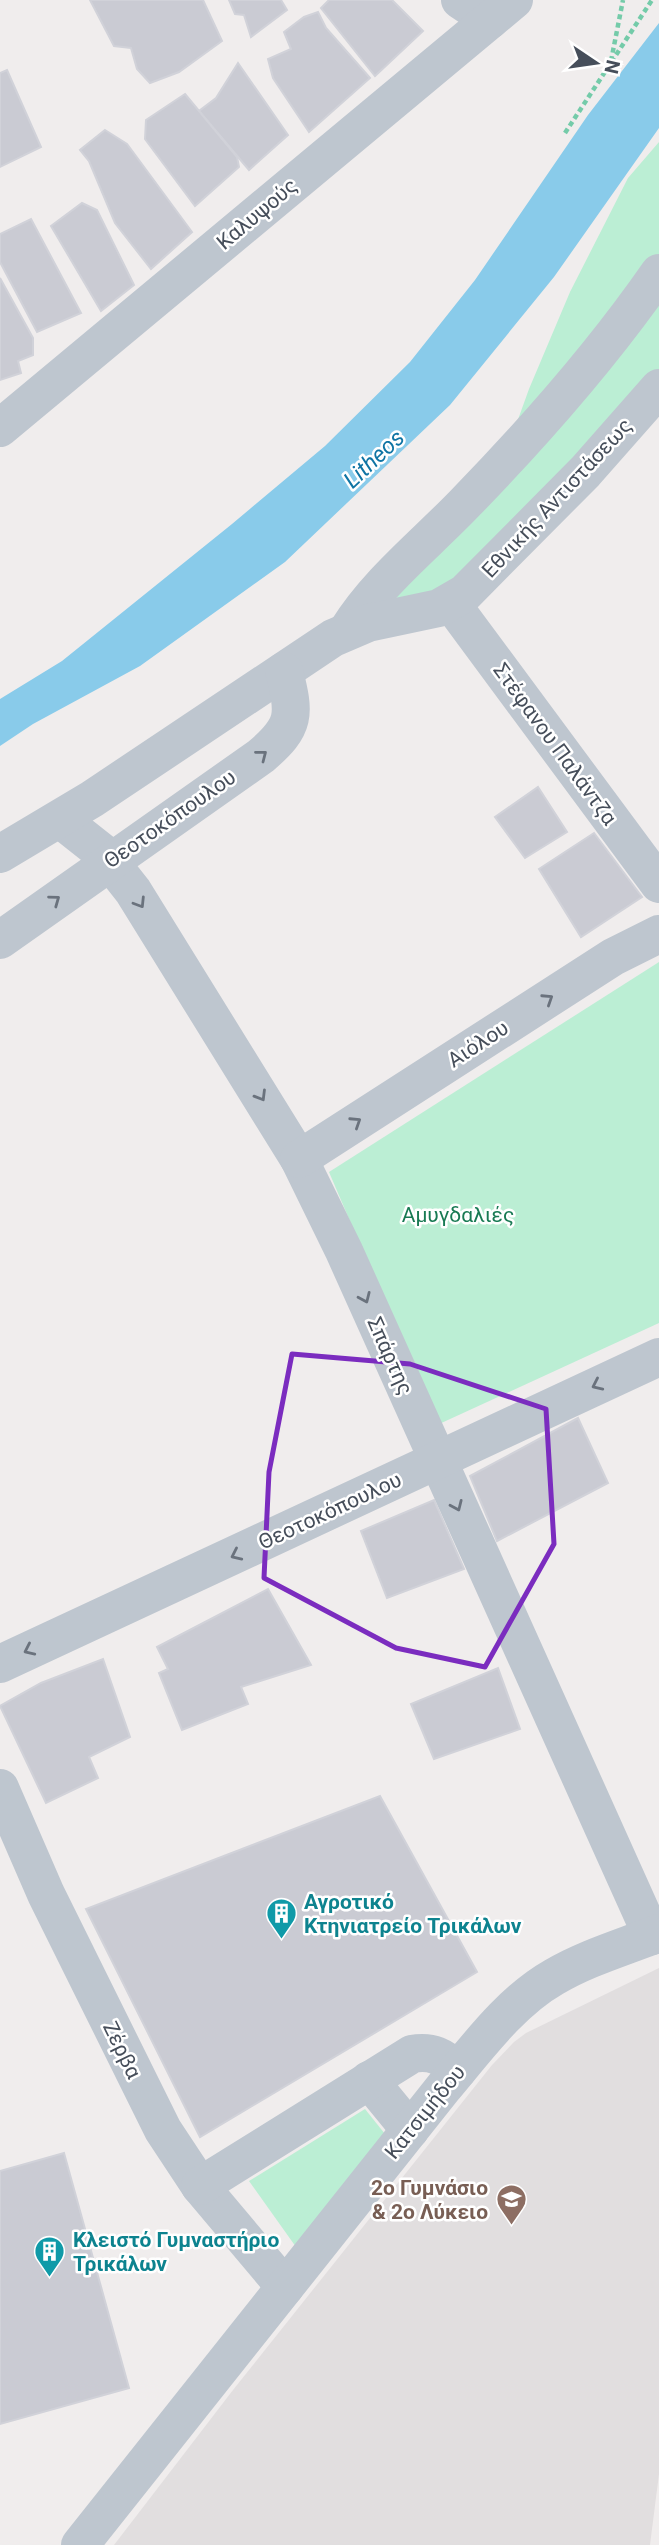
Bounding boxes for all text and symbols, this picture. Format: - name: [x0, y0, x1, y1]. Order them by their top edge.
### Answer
- north arrow: [561, 28, 631, 98]
- text: N: [599, 58, 625, 76]
- street label: Καλυψούς: [212, 174, 302, 254]
- street label: Εθνικής Αντιστάσεως: [477, 414, 637, 582]
- water label: Litheos: [338, 424, 410, 494]
- street label: Στέφανου Παλάντζα: [488, 659, 622, 830]
- one-way arrow: [253, 751, 266, 763]
- street label: Θεοτοκόπουλου: [100, 765, 240, 873]
- one-way arrow: [132, 895, 145, 908]
- one-way arrow: [48, 896, 60, 908]
- one-way arrow: [540, 994, 553, 1007]
- street label: Αιόλου: [443, 1016, 513, 1072]
- one-way arrow: [253, 1088, 266, 1101]
- one-way arrow: [348, 1118, 361, 1130]
- park label: Αμυγδαλιές: [402, 1203, 514, 1227]
- one-way arrow: [357, 1291, 371, 1303]
- street label: Σπάρτης: [362, 1314, 418, 1398]
- one-way arrow: [592, 1377, 604, 1391]
- street label: Θεοτοκόπουλου: [255, 1467, 405, 1555]
- one-way arrow: [449, 1498, 463, 1511]
- one-way arrow: [231, 1547, 243, 1561]
- one-way arrow: [24, 1642, 37, 1656]
- place label: Αγροτικό Κτηνιατρείο Τρικάλων: [304, 1890, 522, 1938]
- building icon: Αγροτικό Κτηνιατρείο Τρικάλων: [264, 1897, 298, 1941]
- street label: Ζέρβα: [98, 2018, 146, 2082]
- street label: Κατσιμήδου: [380, 2060, 470, 2164]
- place label: 2ο Γυμνάσιο & 2ο Λύκειο: [371, 2176, 488, 2224]
- school or university icon: 2ο Γυμνάσιο & 2ο Λύκειο: [494, 2183, 528, 2227]
- place label: Κλειστό Γυμναστήριο Τρικάλων: [73, 2228, 279, 2276]
- building icon: Κλειστό Γυμναστήριο Τρικάλων: [33, 2235, 67, 2279]

